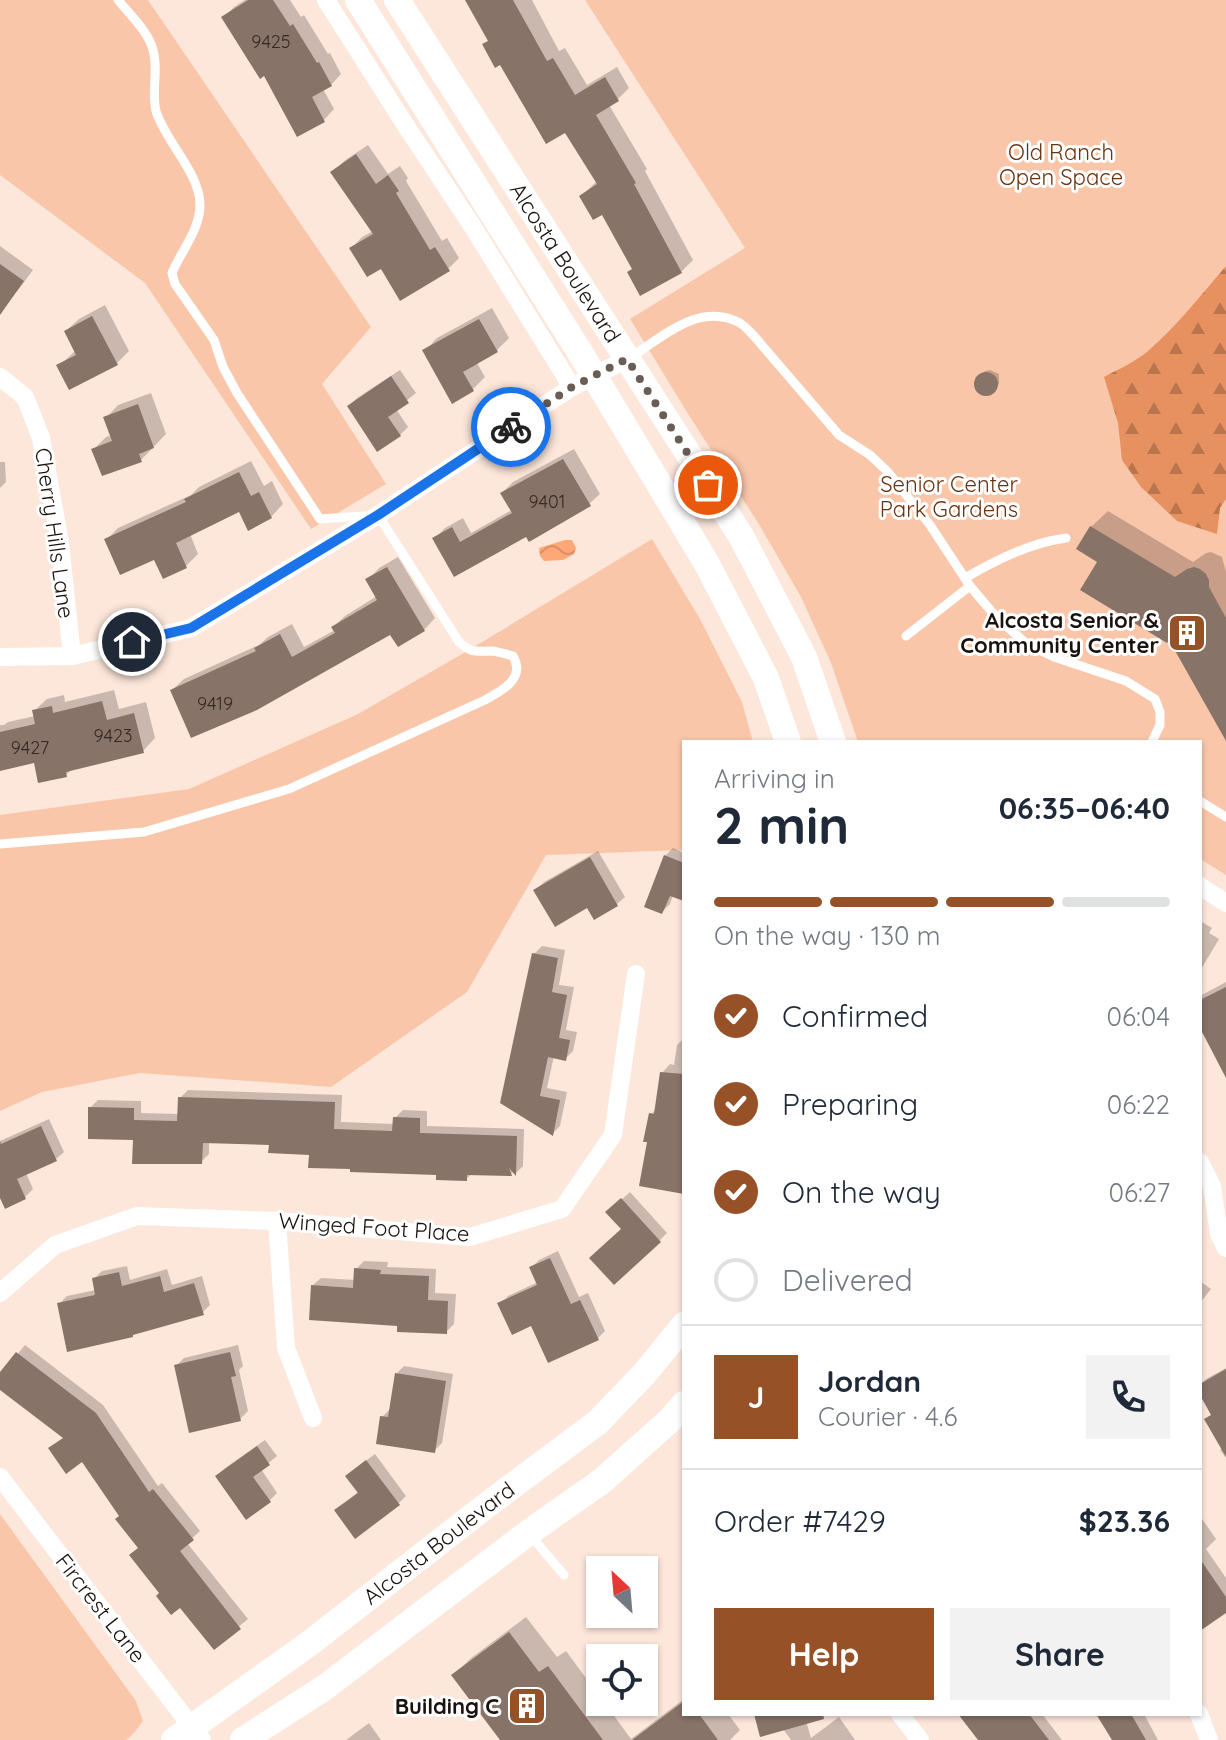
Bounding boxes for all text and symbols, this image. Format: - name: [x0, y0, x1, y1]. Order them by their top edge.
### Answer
- house number: 9425: [251, 30, 291, 53]
- park label: Old Ranch Open Space: [999, 138, 1123, 191]
- street label: Alcosta Boulevard: [504, 177, 627, 348]
- courier: [471, 387, 551, 467]
- icon: bike: [489, 405, 533, 449]
- street label: Cherry Hills Lane: [29, 446, 81, 620]
- pin: [674, 451, 742, 519]
- icon: bag: [686, 463, 730, 507]
- park label: Senior Center Park Gardens: [880, 470, 1018, 523]
- house number: 9401: [529, 490, 565, 513]
- place label: Alcosta Senior & Community Center: [960, 606, 1159, 659]
- pin: [98, 608, 166, 676]
- building icon: Alcosta Senior & Community Center: [1166, 612, 1208, 654]
- icon: home: [110, 620, 154, 664]
- house number: 9419: [197, 692, 233, 715]
- house number: 9423: [94, 724, 132, 747]
- house number: 9427: [11, 736, 49, 759]
- text: Arriving in: [714, 762, 835, 795]
- text: 06:35–06:40: [999, 789, 1170, 827]
- text: 2 min: [714, 792, 849, 857]
- text: On the way · 130 m: [714, 919, 940, 952]
- icon: check: [714, 994, 758, 1038]
- text: Confirmed: [782, 997, 928, 1035]
- text: 06:04: [1107, 1000, 1170, 1033]
- icon: check: [714, 1082, 758, 1126]
- text: Preparing: [782, 1085, 918, 1123]
- text: 06:22: [1107, 1088, 1170, 1121]
- icon: check: [714, 1170, 758, 1214]
- text: On the way: [782, 1173, 941, 1211]
- text: 06:27: [1108, 1176, 1170, 1209]
- street label: Winged Foot Place: [278, 1206, 470, 1248]
- text: Delivered: [782, 1261, 913, 1299]
- button: phone: [1086, 1355, 1170, 1439]
- text: Jordan: [818, 1362, 921, 1400]
- text: J: [748, 1378, 764, 1416]
- text: Courier · 4.6: [818, 1400, 957, 1433]
- street label: Alcosta Boulevard: [357, 1475, 520, 1611]
- text: Order #7429: [714, 1502, 886, 1540]
- text: $23.36: [1079, 1502, 1170, 1540]
- street label: Fircrest Lane: [50, 1548, 152, 1668]
- north arrow: [586, 1556, 658, 1628]
- map controls: [586, 1556, 658, 1716]
- button: Help: [714, 1608, 934, 1700]
- button: Share: [950, 1608, 1170, 1700]
- button: locate: [586, 1644, 658, 1716]
- building icon: Building C: [506, 1685, 548, 1727]
- place label: Building C: [395, 1692, 499, 1720]

